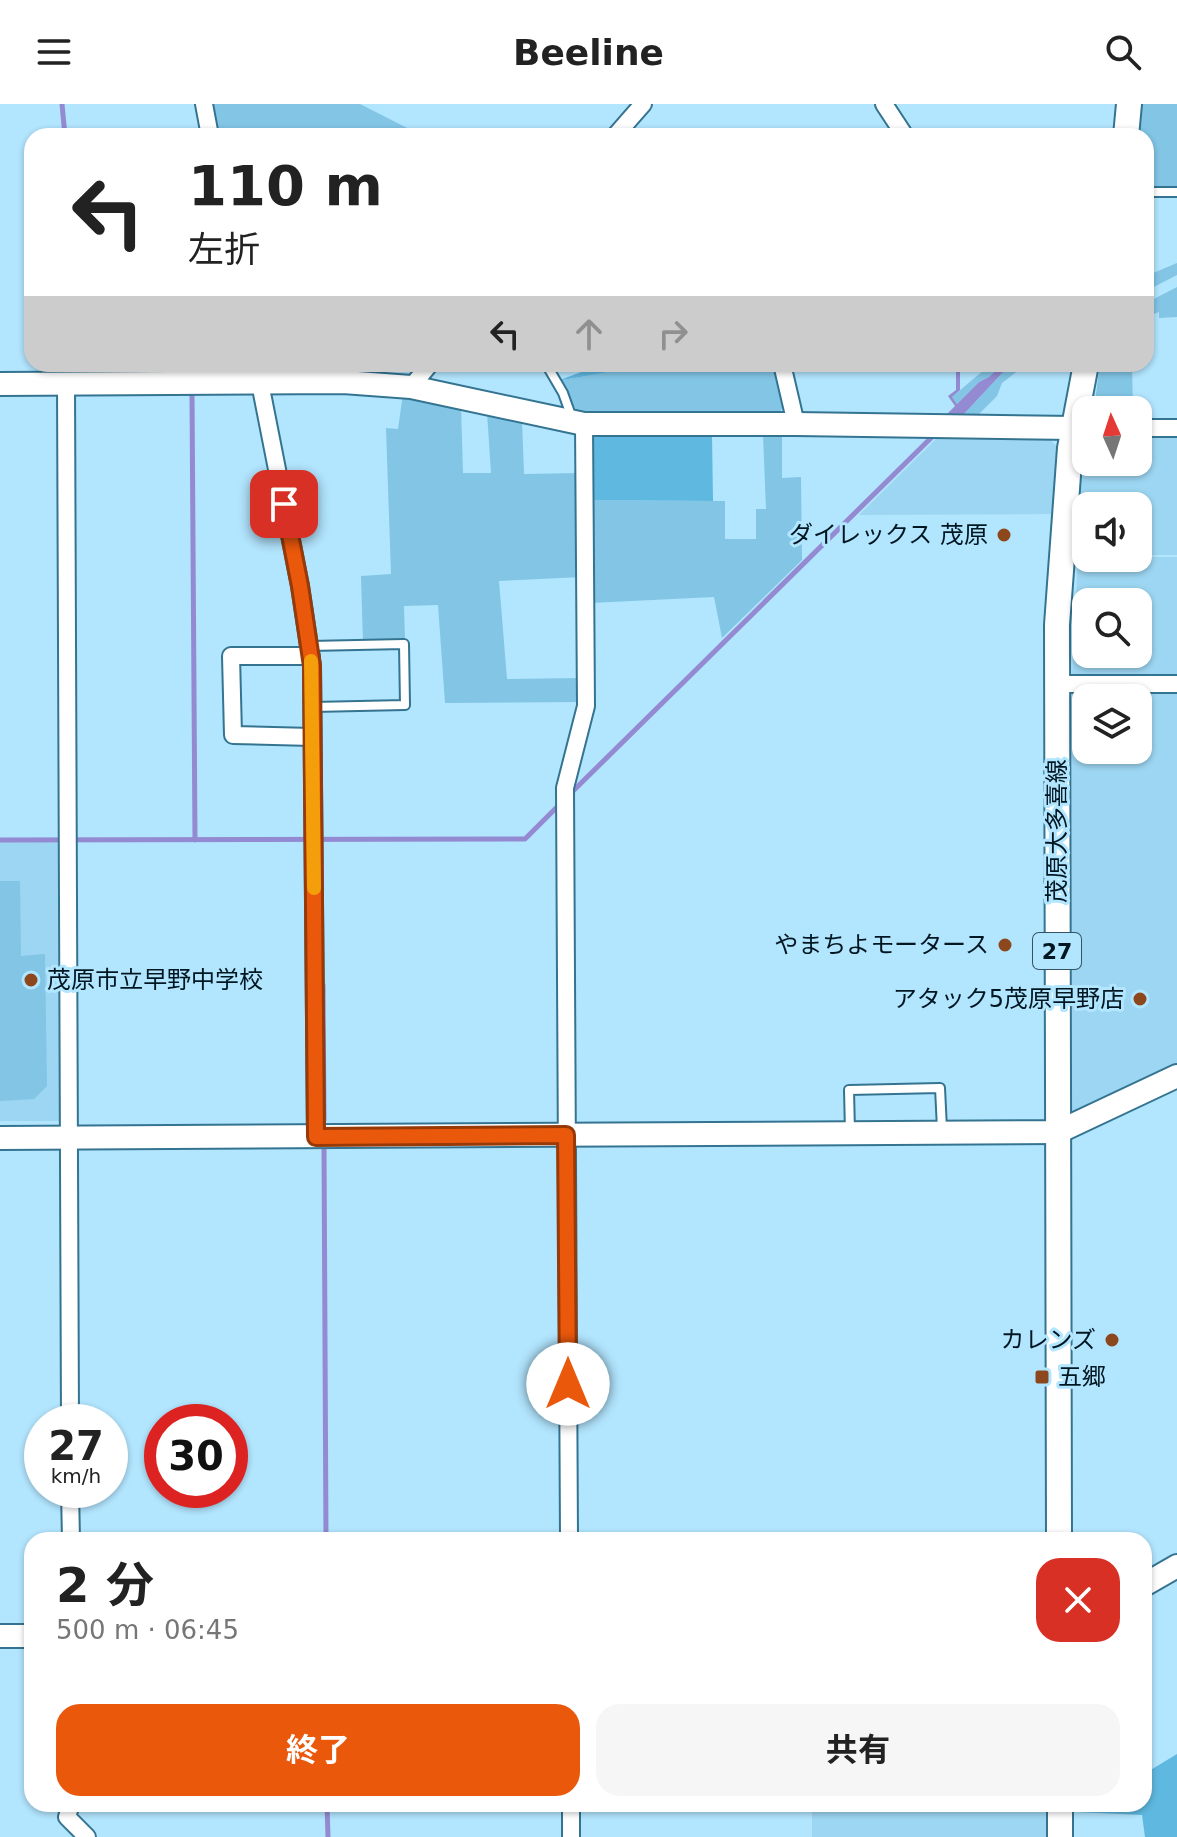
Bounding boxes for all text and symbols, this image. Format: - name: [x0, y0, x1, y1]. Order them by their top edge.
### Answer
- icon: menu: [32, 30, 76, 74]
- icon: search: [1101, 30, 1145, 74]
- text: Beeline: [513, 32, 664, 73]
- text: 110 m: [188, 153, 383, 218]
- icon: left: [56, 160, 160, 264]
- text: 左折: [188, 229, 260, 270]
- icon: left: [483, 312, 527, 356]
- icon: ahead: [567, 312, 611, 356]
- icon: right: [651, 312, 695, 356]
- north arrow: [1072, 396, 1152, 476]
- map controls: [1072, 396, 1152, 764]
- pin: [250, 470, 318, 538]
- icon: arrive: [262, 482, 306, 526]
- button: sound: [1072, 492, 1152, 572]
- place label: ダイレックス 茂原: [789, 521, 988, 549]
- marker: ダイレックス 茂原: [995, 526, 1013, 544]
- button: search: [1072, 588, 1152, 668]
- button: layers: [1072, 684, 1152, 764]
- street label: 茂原大多喜線: [1043, 759, 1071, 903]
- place label: やまちよモータース: [774, 931, 989, 959]
- road number: 27: [1033, 933, 1081, 969]
- marker: やまちよモータース: [996, 936, 1014, 954]
- place label: 茂原市立早野中学校: [47, 966, 263, 994]
- marker: 茂原市立早野中学校: [22, 971, 40, 989]
- place label: アタック5茂原早野店: [893, 985, 1124, 1013]
- marker: アタック5茂原早野店: [1131, 990, 1149, 1008]
- place label: カレンズ: [1000, 1326, 1096, 1354]
- marker: カレンズ: [1103, 1331, 1121, 1349]
- position arrow: [526, 1342, 610, 1426]
- place label: 五郷: [1058, 1363, 1106, 1391]
- marker: 五郷: [1033, 1368, 1051, 1386]
- speed limit sign: 30: [144, 1404, 248, 1508]
- text: 27: [48, 1423, 104, 1469]
- text: km/h: [51, 1464, 101, 1488]
- text: 2 分: [56, 1557, 154, 1613]
- button: close: [1036, 1558, 1120, 1642]
- text: 500 m · 06:45: [56, 1615, 239, 1645]
- button: 終了: [56, 1704, 580, 1796]
- button: 共有: [596, 1704, 1120, 1796]

